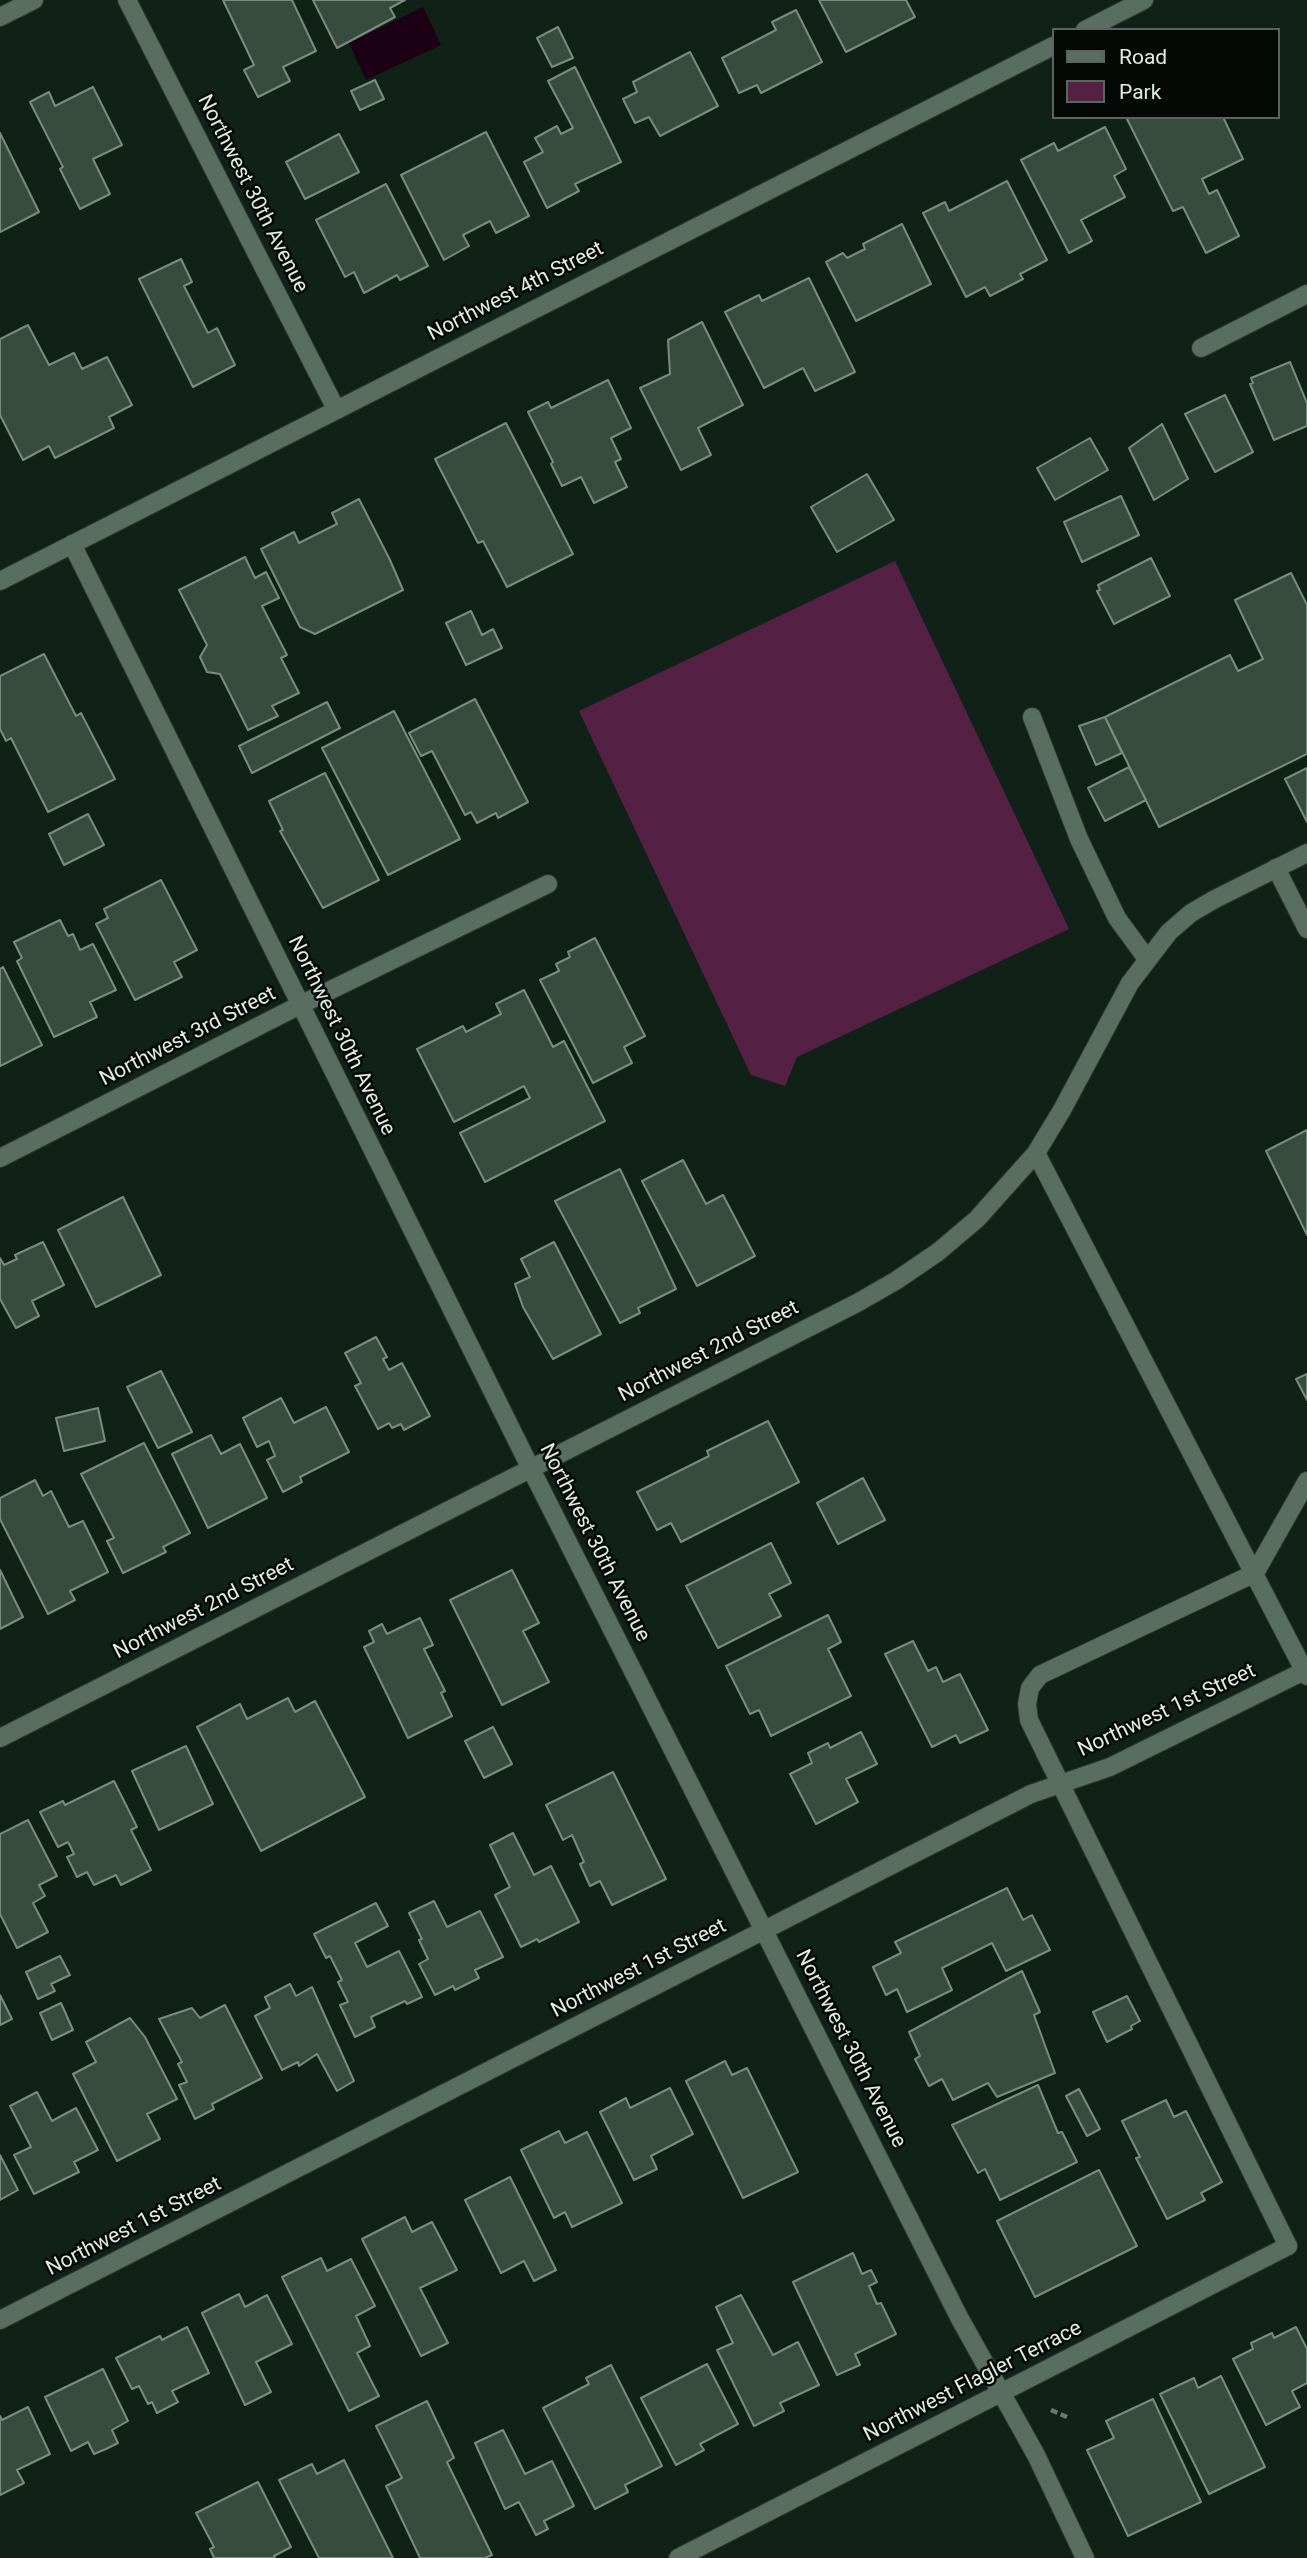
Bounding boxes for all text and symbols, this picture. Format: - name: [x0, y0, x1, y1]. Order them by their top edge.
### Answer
- legend: [1052, 28, 1279, 119]
- text: Road: [1119, 45, 1167, 69]
- text: Park: [1119, 80, 1161, 104]
- street label: Northwest 30th Avenue: [191, 91, 313, 297]
- street label: Northwest 4th Street: [424, 237, 608, 347]
- street label: Northwest 30th Avenue: [282, 932, 400, 1140]
- street label: Northwest 3rd Street: [96, 982, 280, 1092]
- street label: Northwest 2nd Street: [615, 1296, 803, 1408]
- street label: Northwest 30th Avenue: [533, 1440, 655, 1646]
- street label: Northwest 2nd Street: [110, 1553, 298, 1665]
- street label: Northwest 1st Street: [1074, 1659, 1260, 1763]
- street label: Northwest 1st Street: [547, 1914, 731, 2024]
- street label: Northwest 30th Avenue: [789, 1946, 911, 2152]
- street label: Northwest 1st Street: [42, 2172, 226, 2282]
- street label: Northwest Flagler Terrace: [860, 2316, 1086, 2448]

